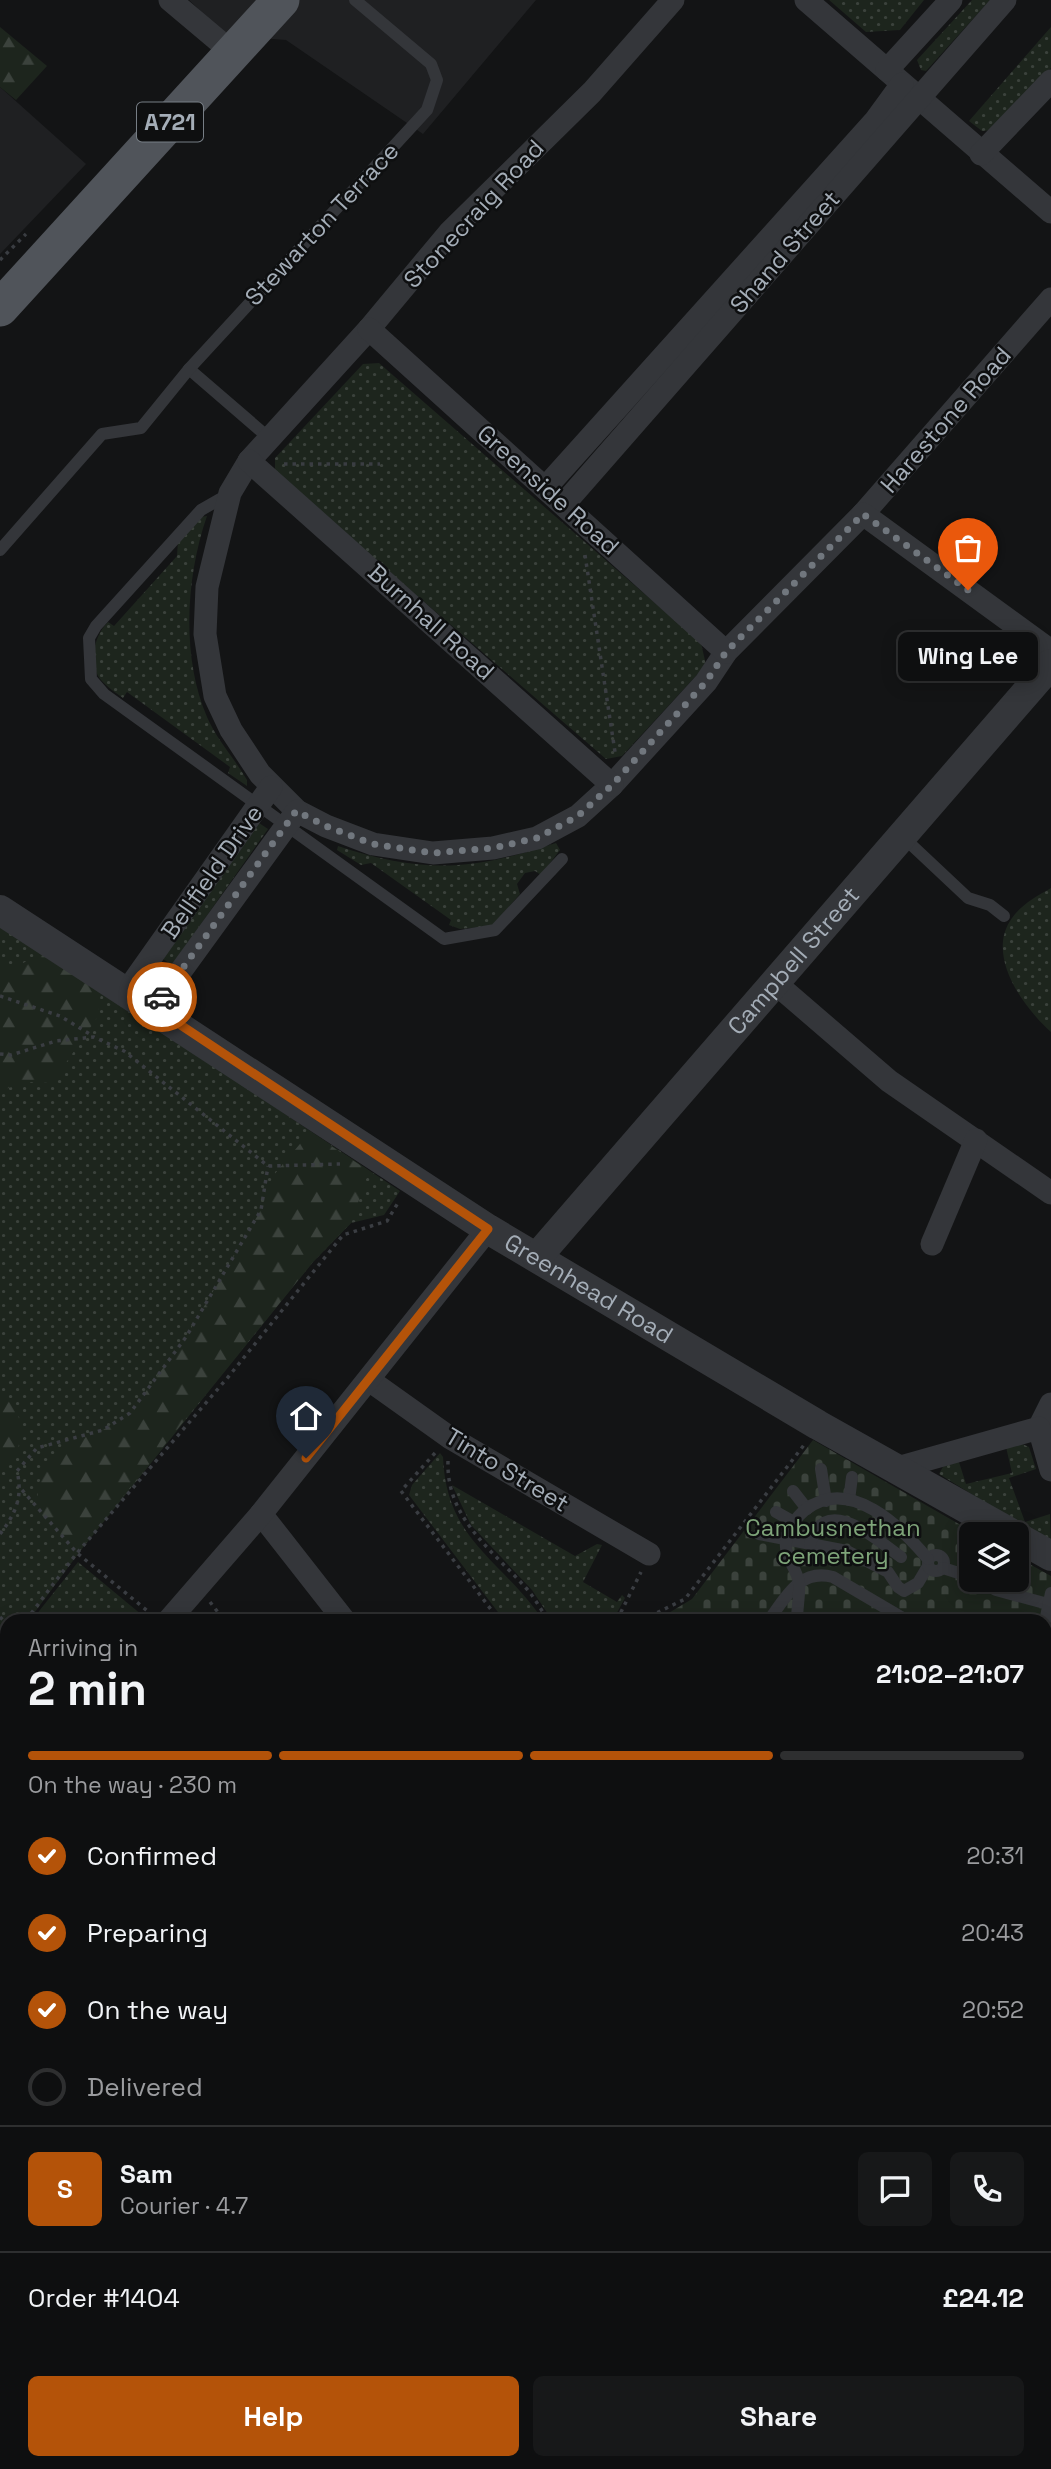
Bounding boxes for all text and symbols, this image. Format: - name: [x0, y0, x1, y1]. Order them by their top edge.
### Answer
- road number: A721: [137, 102, 203, 141]
- street label: Stonecraig Road: [397, 133, 551, 295]
- street label: Stewarton Terrace: [238, 135, 405, 312]
- street label: Shand Street: [723, 184, 846, 320]
- street label: Harestone Road: [874, 340, 1018, 499]
- street label: Greenside Road: [471, 418, 626, 562]
- pin: [938, 518, 998, 590]
- icon: bag: [949, 529, 987, 567]
- street label: Burnhall Road: [362, 557, 501, 687]
- callout: Wing Lee: [898, 632, 1038, 681]
- text: Wing Lee: [918, 641, 1018, 671]
- street label: Bellfield Drive: [154, 799, 269, 945]
- street label: Campbell Street: [721, 880, 866, 1041]
- courier: [127, 962, 197, 1032]
- icon: car: [143, 978, 181, 1016]
- street label: Greenhead Road: [499, 1226, 679, 1350]
- pin: [276, 1386, 336, 1458]
- icon: home: [287, 1397, 325, 1435]
- street label: Tinto Street: [440, 1420, 575, 1519]
- park label: Cambusnethan cemetery: [745, 1512, 921, 1571]
- map controls: [959, 1522, 1029, 1592]
- button: layers: [959, 1522, 1029, 1592]
- text: Arriving in: [28, 1633, 138, 1663]
- text: 21:02–21:07: [876, 1657, 1024, 1691]
- text: 2 min: [28, 1660, 147, 1718]
- text: On the way · 230 m: [28, 1770, 237, 1800]
- icon: check: [28, 1837, 66, 1875]
- text: Confirmed: [87, 1839, 217, 1873]
- text: 20:31: [966, 1841, 1024, 1871]
- icon: check: [28, 1914, 66, 1952]
- text: Preparing: [87, 1916, 208, 1950]
- text: 20:43: [961, 1918, 1024, 1948]
- icon: check: [28, 1991, 66, 2029]
- text: On the way: [87, 1993, 228, 2027]
- text: 20:52: [962, 1995, 1024, 2025]
- text: Delivered: [87, 2070, 203, 2104]
- button: chat: [858, 2152, 932, 2226]
- button: phone: [950, 2152, 1024, 2226]
- text: Sam: [120, 2157, 173, 2191]
- text: S: [57, 2172, 73, 2206]
- text: Courier · 4.7: [120, 2191, 248, 2221]
- text: Order #1404: [28, 2281, 180, 2315]
- text: £24.12: [942, 2281, 1024, 2315]
- button: Help: [28, 2376, 519, 2456]
- button: Share: [533, 2376, 1024, 2456]

